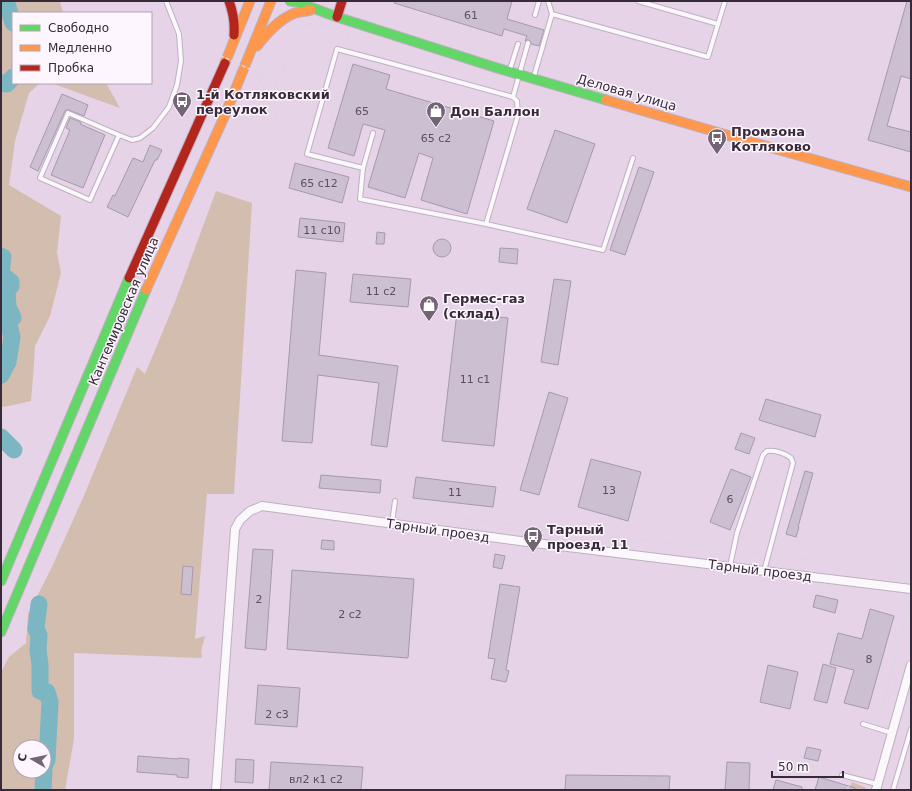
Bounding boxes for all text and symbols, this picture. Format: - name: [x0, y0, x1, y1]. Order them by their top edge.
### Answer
- house number: 61: [464, 9, 478, 22]
- legend: [12, 12, 152, 84]
- text: Свободно: [48, 21, 109, 35]
- text: Медленно: [48, 41, 112, 55]
- text: Пробка: [48, 61, 94, 75]
- street label: Деловая улица: [575, 71, 679, 114]
- place label: 1-й Котляковский переулок: [196, 87, 330, 117]
- bus stop icon: 1-й Котляковский переулок: [171, 90, 193, 118]
- shop icon: Дон Баллон: [425, 100, 447, 128]
- place label: Дон Баллон: [450, 104, 540, 119]
- house number: 65: [355, 105, 369, 118]
- place label: Промзона Котляково: [731, 124, 811, 154]
- bus stop icon: Промзона Котляково: [706, 127, 728, 155]
- house number: 65 с2: [421, 132, 451, 145]
- house number: 65 с12: [300, 177, 338, 190]
- house number: 11 с10: [303, 224, 341, 237]
- street label: Кантемировская улица: [85, 235, 162, 388]
- house number: 11 с2: [366, 285, 396, 298]
- place label: Гермес-газ (склад): [443, 291, 525, 321]
- shop icon: Гермес-газ (склад): [418, 294, 440, 322]
- house number: 11 с1: [460, 373, 490, 386]
- house number: 13: [602, 484, 616, 497]
- house number: 11: [448, 486, 462, 499]
- house number: 6: [727, 493, 734, 506]
- street label: Тарный проезд: [384, 516, 491, 545]
- place label: Тарный проезд, 11: [547, 522, 629, 552]
- bus stop icon: Тарный проезд, 11: [522, 525, 544, 553]
- street label: Тарный проезд: [706, 557, 813, 584]
- house number: 2: [256, 593, 263, 606]
- house number: 2 с2: [338, 608, 362, 621]
- house number: 8: [866, 653, 873, 666]
- house number: 2 с3: [265, 708, 289, 721]
- north arrow: [12, 739, 52, 779]
- text: С: [16, 753, 30, 763]
- scale bar: [772, 753, 843, 779]
- text: 50 m: [778, 760, 809, 774]
- house number: вл2 к1 с2: [289, 773, 343, 786]

